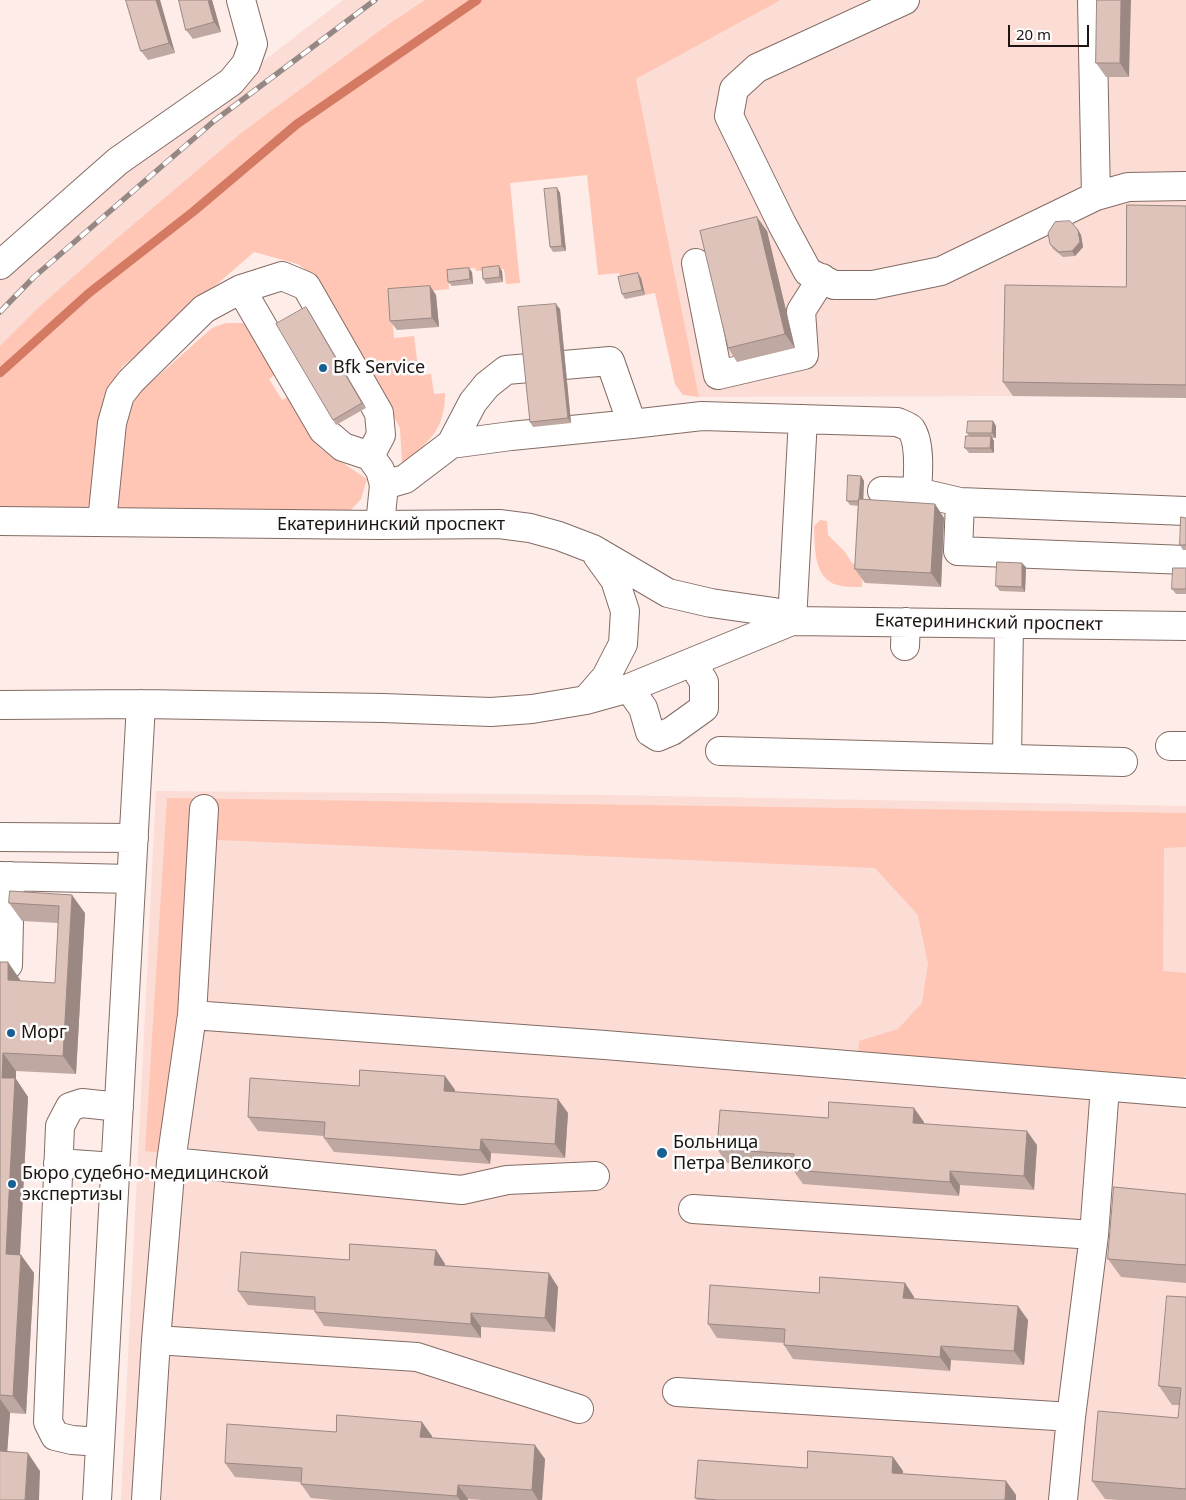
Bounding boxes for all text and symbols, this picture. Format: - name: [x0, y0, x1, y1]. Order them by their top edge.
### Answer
- scale bar: [1011, 15, 1092, 47]
- text: 20 m: [1016, 24, 1051, 44]
- place label: Bfk Service: [333, 357, 425, 379]
- marker: Bfk Service: [317, 362, 329, 374]
- street label: Екатерининский проспект: [277, 514, 505, 536]
- street label: Екатерининский проспект: [875, 610, 1103, 636]
- place label: Морг: [21, 1022, 67, 1044]
- marker: Морг: [5, 1027, 17, 1039]
- place label: Больница Петра Великого: [673, 1132, 812, 1174]
- marker: Больница Петра Великого: [655, 1146, 669, 1160]
- place label: Бюро судебно-медицинской экспертизы: [22, 1163, 269, 1206]
- marker: Бюро судебно-медицинской экспертизы: [6, 1178, 18, 1190]

